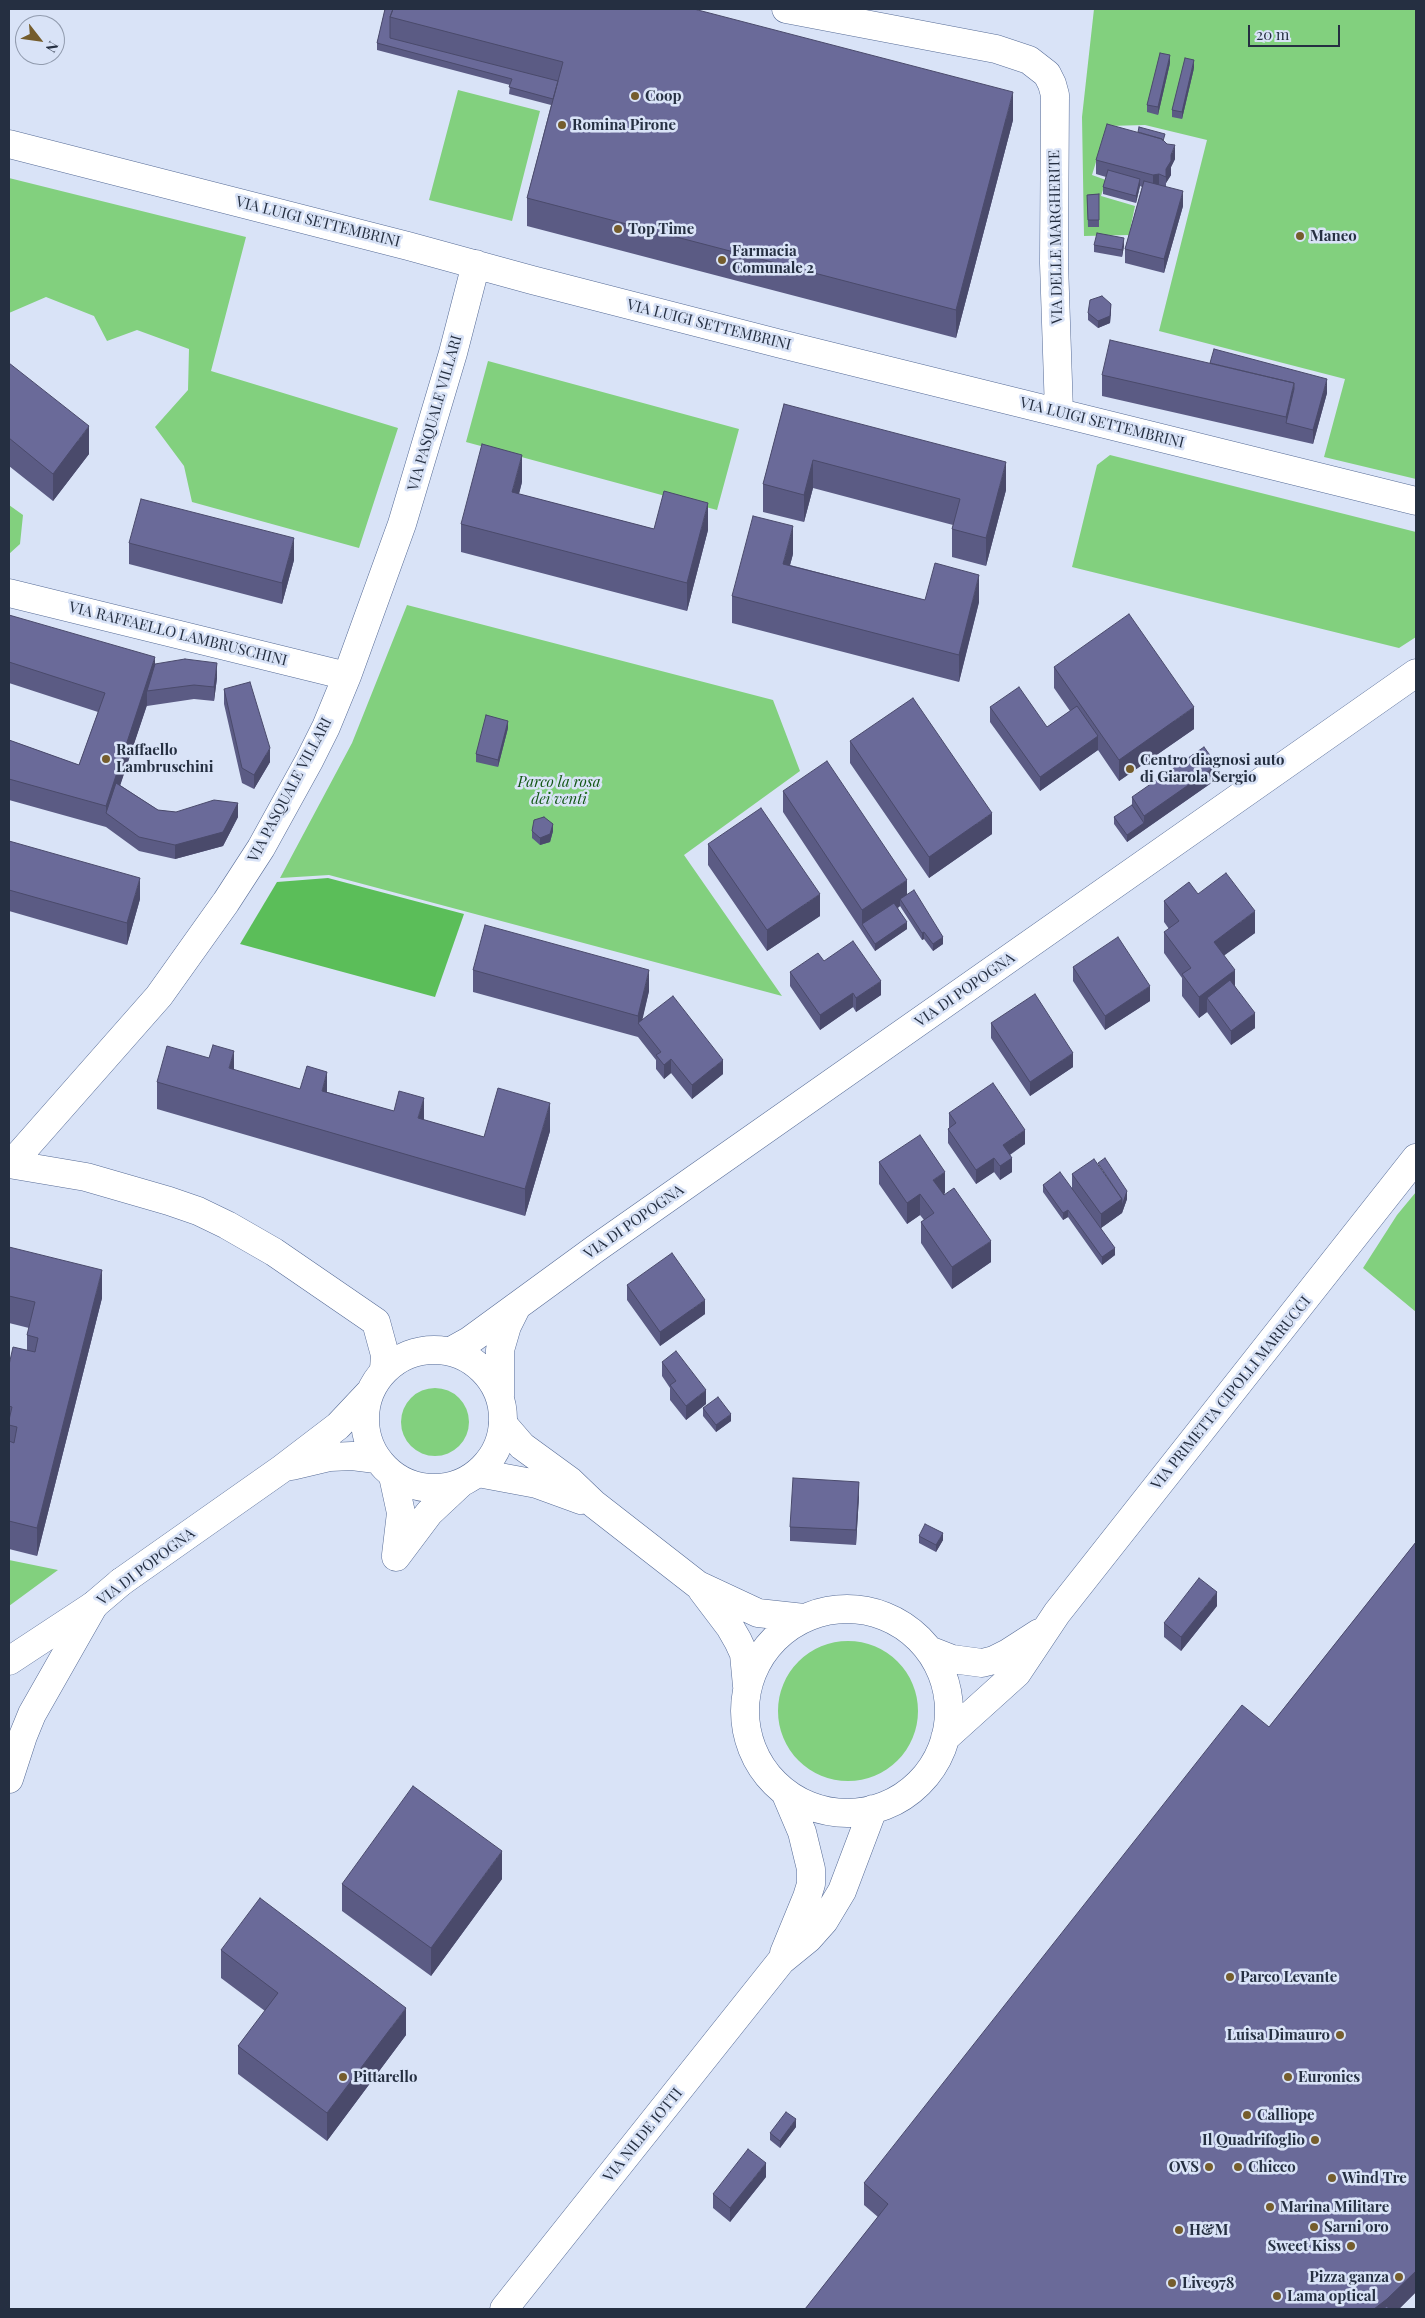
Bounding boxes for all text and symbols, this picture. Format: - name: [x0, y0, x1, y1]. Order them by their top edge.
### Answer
- north arrow: [15, 15, 65, 65]
- scale bar: [1250, 15, 1342, 47]
- text: 20 m: [1256, 24, 1289, 44]
- text: N: [42, 38, 63, 56]
- place label: Coop: [645, 87, 682, 105]
- marker: Coop: [629, 90, 641, 102]
- place label: Romina Pirone: [572, 116, 676, 134]
- marker: Romina Pirone: [556, 119, 568, 131]
- street label: VIA DELLE MARGHERITE: [1045, 150, 1067, 324]
- street label: VIA LUIGI SETTEMBRINI: [234, 193, 402, 251]
- place label: Top Time: [628, 220, 694, 238]
- marker: Top Time: [612, 223, 624, 235]
- place label: Maneo: [1310, 227, 1357, 245]
- marker: Maneo: [1294, 230, 1306, 242]
- place label: Farmacia Comunale 2: [732, 242, 814, 277]
- marker: Farmacia Comunale 2: [716, 254, 728, 266]
- street label: VIA LUIGI SETTEMBRINI: [625, 296, 793, 354]
- street label: VIA PASQUALE VILLARI: [404, 333, 466, 493]
- street label: VIA LUIGI SETTEMBRINI: [1018, 394, 1186, 452]
- street label: VIA RAFFAELLO LAMBRUSCHINI: [67, 598, 289, 670]
- street label: VIA PASQUALE VILLARI: [244, 715, 336, 865]
- place label: Raffaello Lambruschini: [116, 741, 214, 776]
- place label: Centro diagnosi auto di Giarola Sergio: [1140, 751, 1284, 786]
- marker: Raffaello Lambruschini: [100, 753, 112, 765]
- marker: Centro diagnosi auto di Giarola Sergio: [1124, 763, 1136, 775]
- park label: Parco la rosa dei venti: [518, 773, 600, 808]
- street label: VIA DI POPOGNA: [912, 949, 1018, 1031]
- street label: VIA DI POPOGNA: [581, 1181, 687, 1263]
- street label: VIA PRIMETTA CIPOLLI MARRUCCI: [1147, 1293, 1315, 1493]
- street label: VIA DI POPOGNA: [94, 1524, 198, 1610]
- place label: Parco Levante: [1240, 1968, 1337, 1986]
- marker: Parco Levante: [1224, 1971, 1236, 1983]
- place label: Luisa Dimauro: [1227, 2026, 1330, 2044]
- marker: Luisa Dimauro: [1334, 2029, 1346, 2041]
- place label: Pittarello: [353, 2068, 417, 2086]
- place label: Euronics: [1298, 2068, 1360, 2086]
- marker: Pittarello: [337, 2071, 349, 2083]
- marker: Euronics: [1282, 2071, 1294, 2083]
- street label: VIA NILDE IOTTI: [600, 2084, 686, 2186]
- place label: Calliope: [1257, 2106, 1315, 2124]
- marker: Calliope: [1241, 2109, 1253, 2121]
- place label: Il Quadrifoglio: [1202, 2131, 1305, 2149]
- marker: Il Quadrifoglio: [1309, 2134, 1321, 2146]
- place label: OVS: [1169, 2158, 1199, 2176]
- place label: Chicco: [1248, 2158, 1296, 2176]
- marker: OVS: [1203, 2161, 1215, 2173]
- marker: Chicco: [1232, 2161, 1244, 2173]
- place label: Wind Tre: [1342, 2169, 1407, 2187]
- marker: Wind Tre: [1326, 2172, 1338, 2184]
- place label: Marina Militare: [1280, 2198, 1389, 2216]
- marker: Marina Militare: [1264, 2201, 1276, 2213]
- place label: Sarni oro: [1324, 2218, 1389, 2236]
- place label: H&M: [1189, 2221, 1228, 2239]
- marker: Sarni oro: [1308, 2221, 1320, 2233]
- marker: H&M: [1173, 2224, 1185, 2236]
- place label: Sweet Kiss: [1268, 2237, 1341, 2255]
- marker: Sweet Kiss: [1345, 2240, 1357, 2252]
- place label: Pizza ganza: [1309, 2268, 1389, 2286]
- marker: Pizza ganza: [1393, 2271, 1405, 2283]
- place label: Live978: [1182, 2274, 1234, 2292]
- marker: Live978: [1166, 2277, 1178, 2289]
- place label: Lama optical: [1287, 2287, 1376, 2305]
- marker: Lama optical: [1271, 2290, 1283, 2302]

